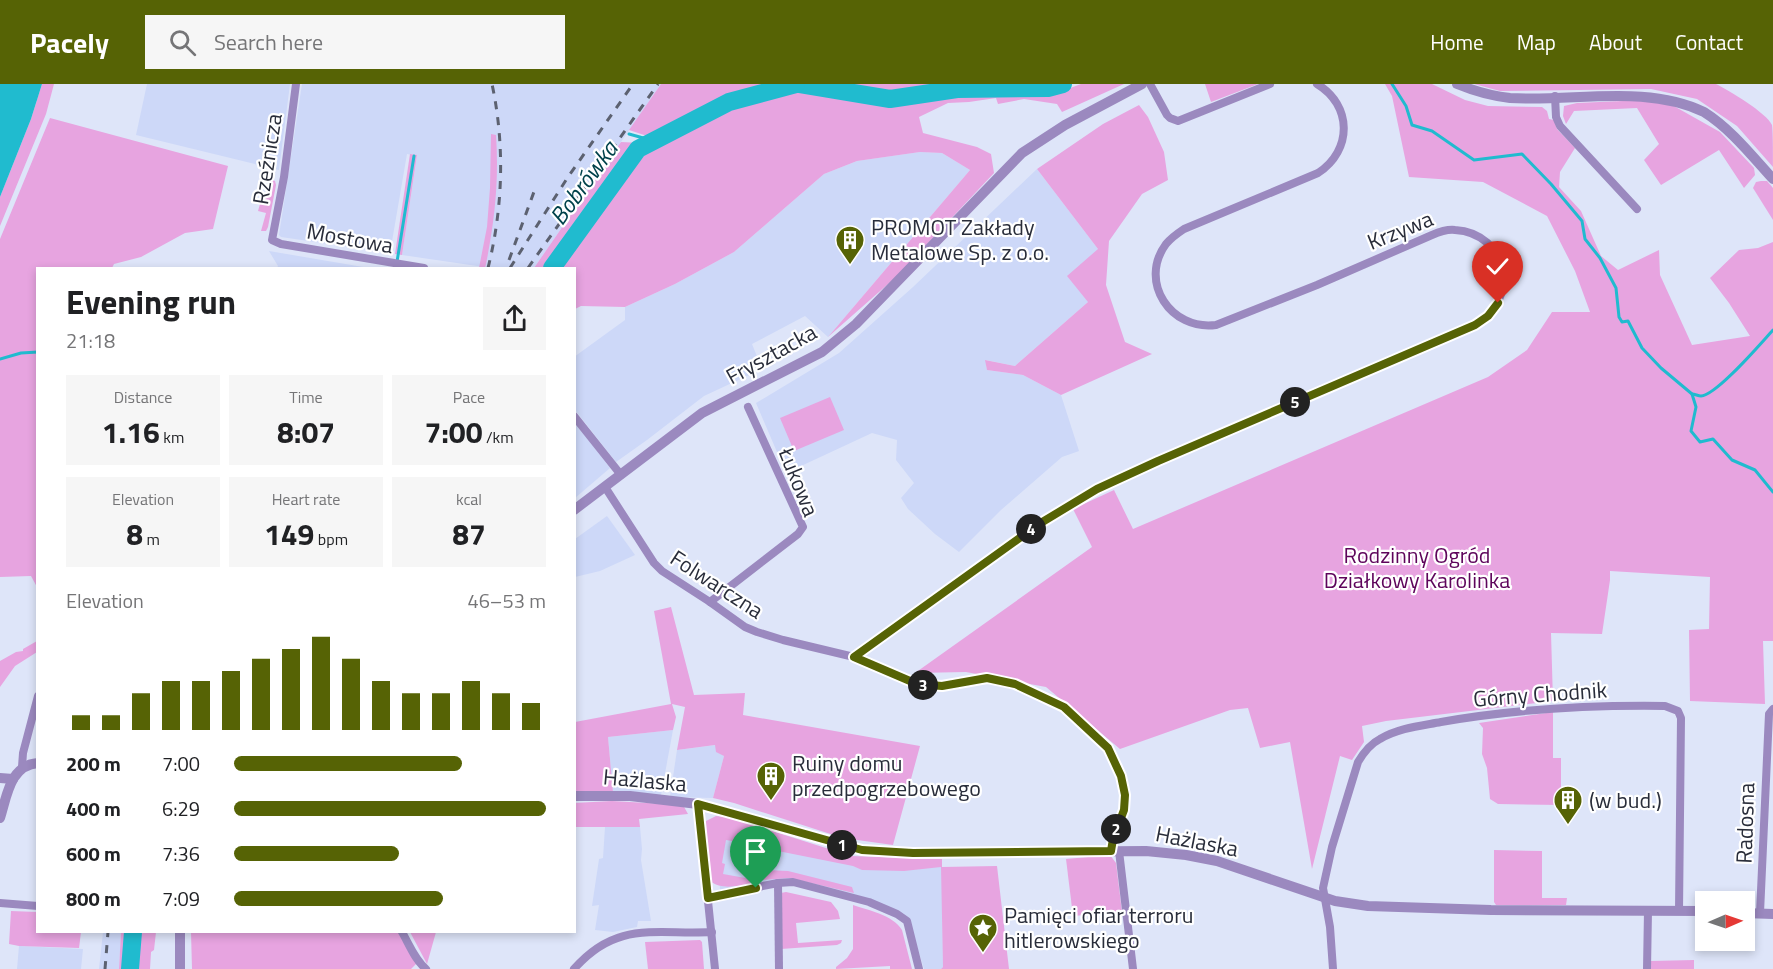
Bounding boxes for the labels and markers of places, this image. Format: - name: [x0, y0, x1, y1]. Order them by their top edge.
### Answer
- place label: PROMOT Zakłady Metalowe Sp. z o.o.: [871, 210, 1049, 269]
- building icon: PROMOT Zakłady Metalowe Sp. z o.o.: [834, 224, 866, 266]
- pin: [1472, 241, 1523, 303]
- pin: 5: [1280, 387, 1310, 417]
- pin: 4: [1016, 514, 1046, 544]
- pin: 3: [908, 670, 938, 700]
- place label: Ruiny domu przedpogrzebowego: [792, 746, 981, 805]
- building icon: Ruiny domu przedpogrzebowego: [755, 760, 787, 802]
- place label: (w bud.): [1589, 783, 1662, 817]
- building icon: (w bud.): [1552, 784, 1584, 826]
- pin: 2: [1101, 814, 1131, 844]
- pin: [730, 826, 781, 888]
- pin: 1: [827, 830, 857, 860]
- place label: Pamięci ofiar terroru hitlerowskiego: [1004, 898, 1194, 957]
- place icon: Pamięci ofiar terroru hitlerowskiego: [967, 912, 999, 954]

